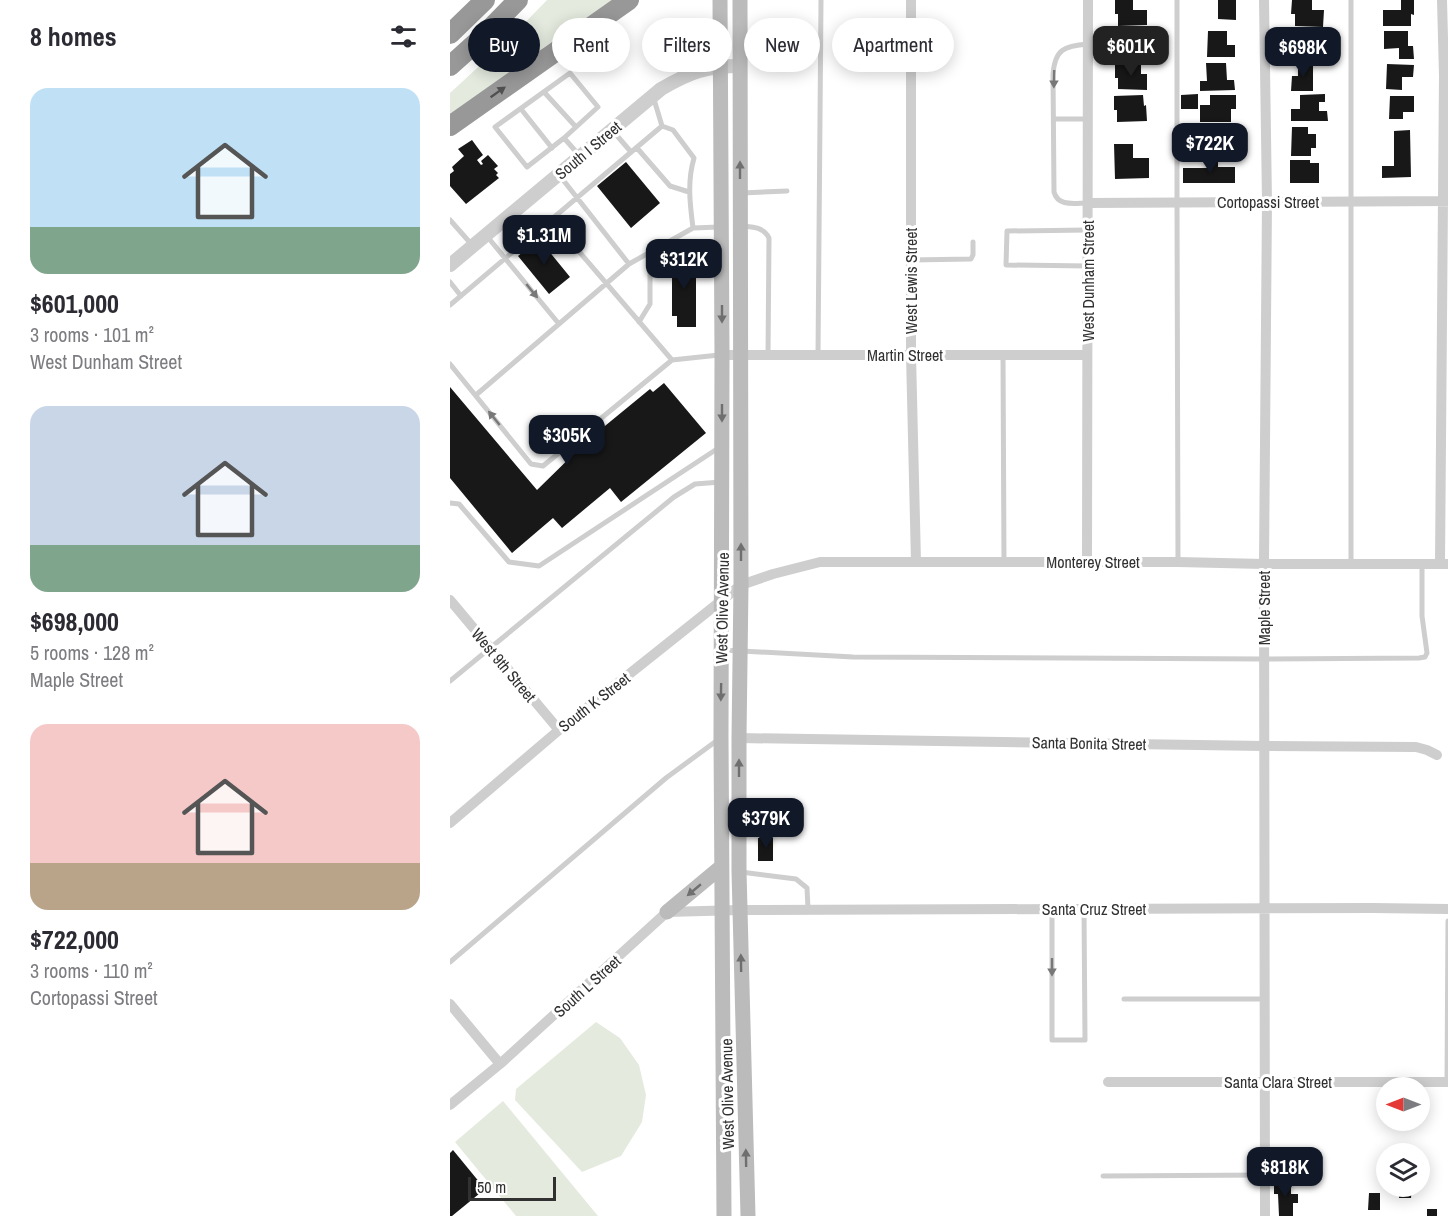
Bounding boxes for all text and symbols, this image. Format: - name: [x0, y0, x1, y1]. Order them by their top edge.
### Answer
- chip: Buy: [468, 18, 540, 72]
- chip: Rent: [552, 18, 630, 72]
- chip: Filters: [642, 18, 732, 72]
- chip: New: [744, 18, 820, 72]
- chip: Apartment: [832, 18, 954, 72]
- text: 8 homes: [30, 19, 117, 54]
- icon: filters: [387, 20, 420, 53]
- pin: $601K: [1089, 26, 1173, 77]
- pin: $698K: [1261, 27, 1345, 78]
- text: $601K: [1107, 32, 1155, 59]
- text: $698K: [1279, 33, 1327, 60]
- one-way arrow: [1049, 69, 1059, 88]
- one-way arrow: [489, 86, 505, 98]
- street label: South I Street: [550, 116, 626, 184]
- pin: $722K: [1168, 123, 1252, 174]
- icon: home: [171, 127, 279, 235]
- text: $722K: [1186, 129, 1234, 156]
- one-way arrow: [735, 161, 745, 180]
- street label: Cortopassi Street: [1217, 191, 1319, 213]
- pin: $1.31M: [495, 215, 593, 266]
- street label: West Dunham Street: [1077, 220, 1099, 342]
- text: $1.31M: [517, 221, 571, 248]
- street label: West Lewis Street: [900, 228, 922, 334]
- pin: $312K: [642, 239, 726, 290]
- text: $312K: [660, 245, 708, 272]
- one-way arrow: [526, 283, 539, 299]
- text: $601,000: [30, 286, 119, 321]
- one-way arrow: [717, 304, 727, 323]
- text: 3 rooms · 101 m²: [30, 321, 154, 348]
- street label: Martin Street: [867, 344, 943, 366]
- text: West Dunham Street: [30, 348, 182, 375]
- one-way arrow: [717, 404, 727, 423]
- one-way arrow: [489, 411, 501, 426]
- pin: $305K: [525, 415, 609, 466]
- text: $305K: [543, 421, 591, 448]
- icon: home: [171, 445, 279, 553]
- one-way arrow: [736, 542, 746, 561]
- street label: Monterey Street: [1046, 551, 1140, 573]
- street label: West Olive Avenue: [710, 552, 734, 664]
- street label: Maple Street: [1253, 570, 1275, 645]
- text: $698,000: [30, 604, 119, 639]
- street label: West 9th Street: [467, 623, 542, 707]
- text: 5 rooms · 128 m²: [30, 639, 154, 666]
- text: Maple Street: [30, 666, 123, 693]
- street label: South K Street: [554, 667, 635, 737]
- one-way arrow: [716, 683, 726, 702]
- street label: Santa Bonita Street: [1032, 731, 1147, 755]
- one-way arrow: [734, 758, 744, 777]
- icon: home: [171, 763, 279, 871]
- pin: $379K: [724, 798, 808, 849]
- text: $379K: [742, 804, 790, 831]
- one-way arrow: [686, 883, 702, 896]
- street label: Santa Cruz Street: [1042, 898, 1146, 920]
- text: $722,000: [30, 922, 119, 957]
- street label: South L Street: [549, 950, 626, 1022]
- one-way arrow: [736, 953, 746, 972]
- text: 3 rooms · 110 m²: [30, 957, 153, 984]
- one-way arrow: [1047, 958, 1057, 977]
- text: Cortopassi Street: [30, 984, 158, 1011]
- street label: West Olive Avenue: [715, 1038, 739, 1150]
- street label: Santa Clara Street: [1224, 1071, 1332, 1093]
- north arrow: [1376, 1077, 1430, 1131]
- map controls: [1376, 1077, 1430, 1197]
- button: layers: [1376, 1143, 1430, 1197]
- pin: $818K: [1243, 1147, 1327, 1198]
- one-way arrow: [741, 1148, 751, 1167]
- text: $818K: [1261, 1153, 1309, 1180]
- scale bar: [468, 1174, 556, 1202]
- text: 50 m: [477, 1176, 506, 1198]

